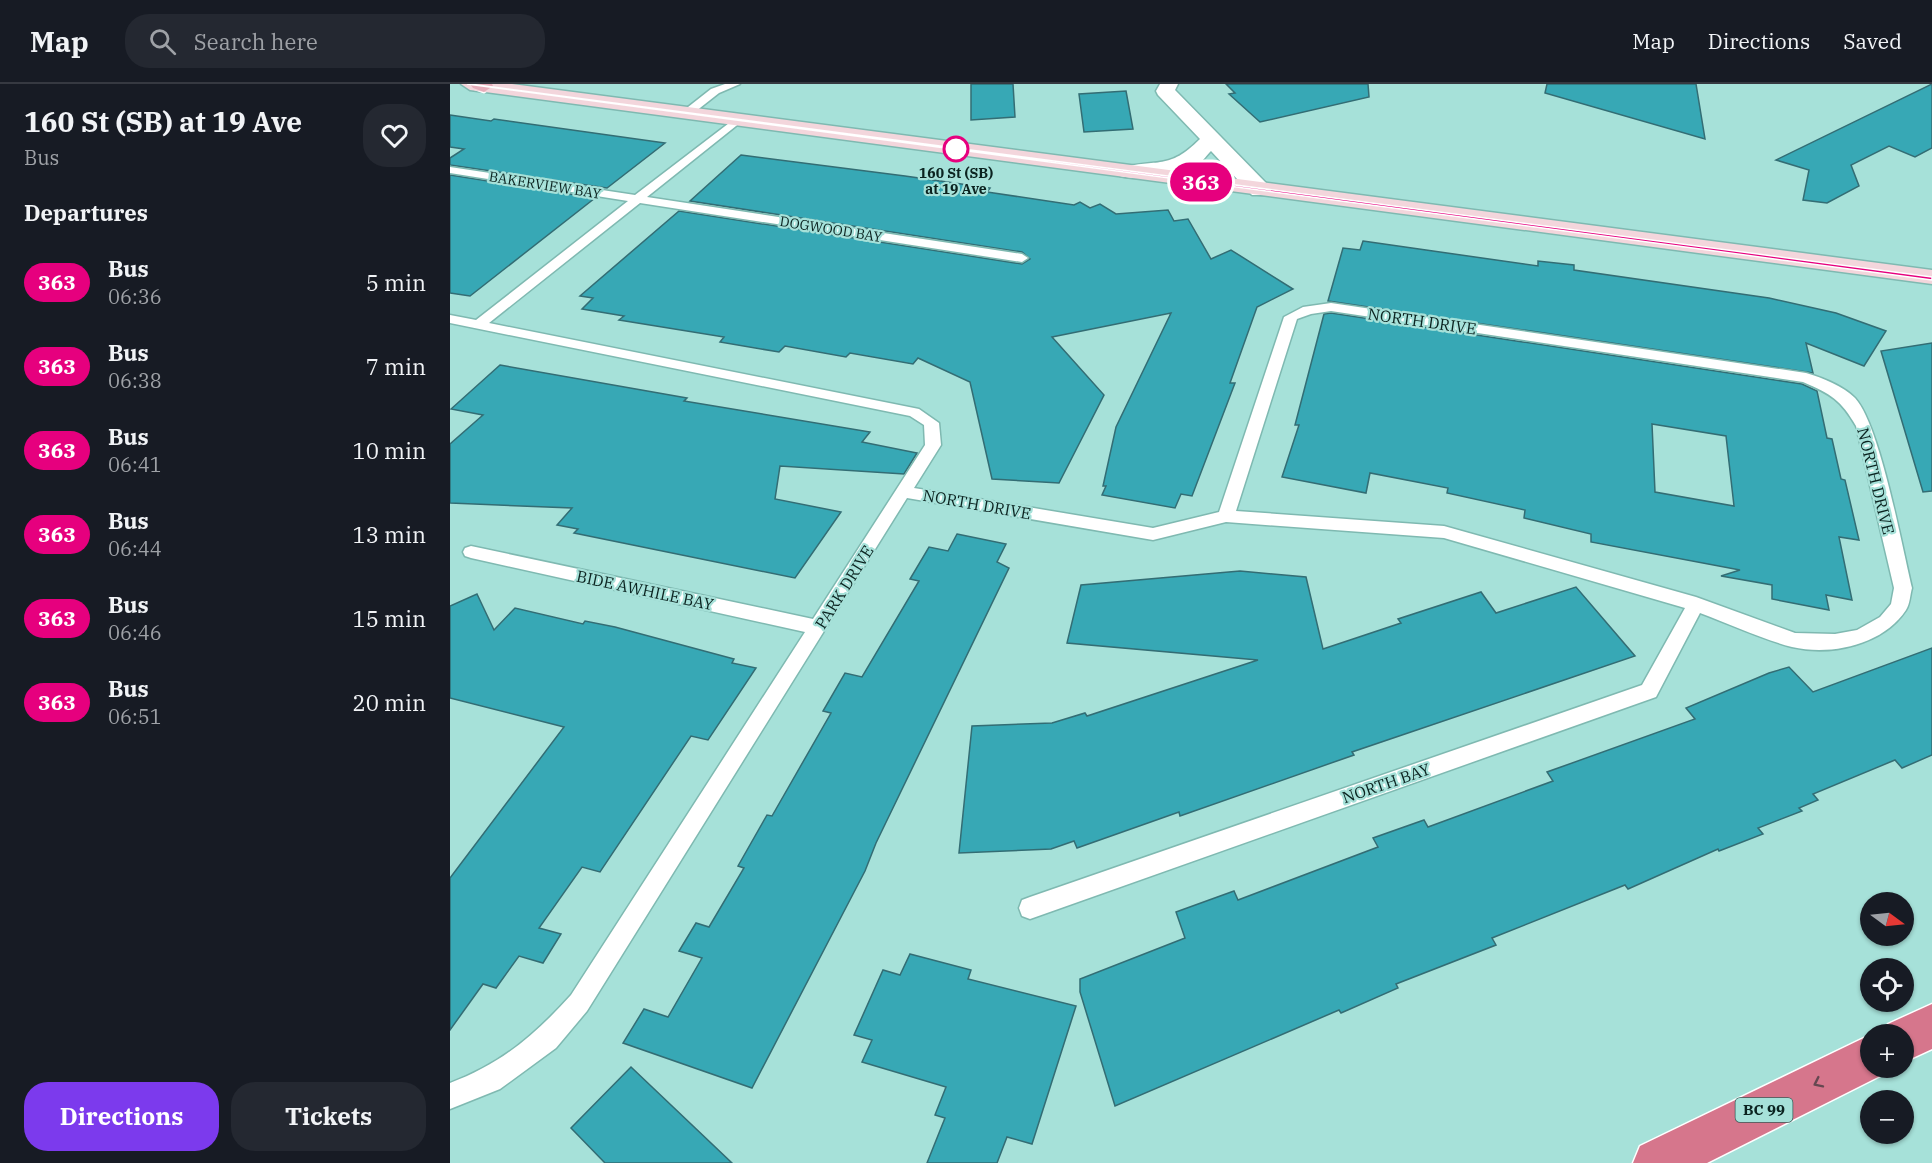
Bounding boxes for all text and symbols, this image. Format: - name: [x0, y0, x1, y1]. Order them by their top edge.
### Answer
- search box: [125, 14, 545, 68]
- text: Map: [30, 23, 89, 60]
- icon: search: [146, 25, 179, 58]
- text: Search here: [194, 27, 318, 56]
- text: Map: [1632, 27, 1675, 55]
- text: Directions: [1708, 27, 1810, 55]
- text: Saved: [1843, 27, 1902, 55]
- text: 160 St (SB) at 19 Ave: [24, 103, 302, 140]
- button: heart: [363, 104, 426, 167]
- marker: 160 St (SB) at 19 Ave: [943, 136, 969, 162]
- text: Bus: [24, 144, 59, 171]
- line badge: 363: [1166, 162, 1236, 202]
- place label: 160 St (SB) at 19 Ave: [919, 164, 993, 198]
- street label: BAKERVIEW BAY: [488, 167, 603, 203]
- text: 363: [1182, 168, 1220, 196]
- text: Departures: [24, 198, 148, 227]
- street label: DOGWOOD BAY: [778, 212, 884, 246]
- text: Bus: [108, 254, 149, 283]
- text: 363: [38, 268, 76, 296]
- text: 5 min: [366, 268, 426, 297]
- text: 06:36: [108, 283, 162, 310]
- street label: NORTH DRIVE: [1366, 303, 1478, 339]
- text: Bus: [108, 338, 149, 367]
- text: 363: [38, 352, 76, 380]
- text: 7 min: [366, 352, 426, 381]
- text: 06:38: [108, 367, 162, 394]
- text: Bus: [108, 422, 149, 451]
- street label: NORTH DRIVE: [1853, 425, 1899, 537]
- text: 363: [38, 436, 76, 464]
- text: 10 min: [353, 436, 426, 465]
- text: 06:41: [108, 451, 162, 478]
- street label: NORTH DRIVE: [921, 485, 1033, 523]
- text: Bus: [108, 506, 149, 535]
- text: 363: [38, 520, 76, 548]
- text: 13 min: [353, 520, 426, 549]
- text: 06:44: [108, 535, 162, 562]
- street label: PARK DRIVE: [810, 542, 878, 632]
- street label: BIDE AWHILE BAY: [575, 566, 715, 614]
- text: Bus: [108, 590, 149, 619]
- text: 363: [38, 604, 76, 632]
- text: 15 min: [353, 604, 426, 633]
- text: 06:46: [108, 619, 162, 646]
- text: Bus: [108, 674, 149, 703]
- text: 363: [38, 688, 76, 716]
- text: 20 min: [353, 688, 426, 717]
- text: 06:51: [108, 703, 162, 730]
- street label: NORTH BAY: [1339, 759, 1433, 807]
- north arrow: [1860, 892, 1914, 946]
- map controls: [1860, 892, 1914, 1144]
- button: locate: [1860, 958, 1914, 1012]
- button: +: [1860, 1024, 1914, 1078]
- one-way arrow: [1814, 1075, 1825, 1087]
- button: Directions: [24, 1082, 219, 1151]
- button: Tickets: [231, 1082, 426, 1151]
- button: −: [1860, 1090, 1914, 1144]
- road number: BC 99: [1736, 1098, 1792, 1122]

